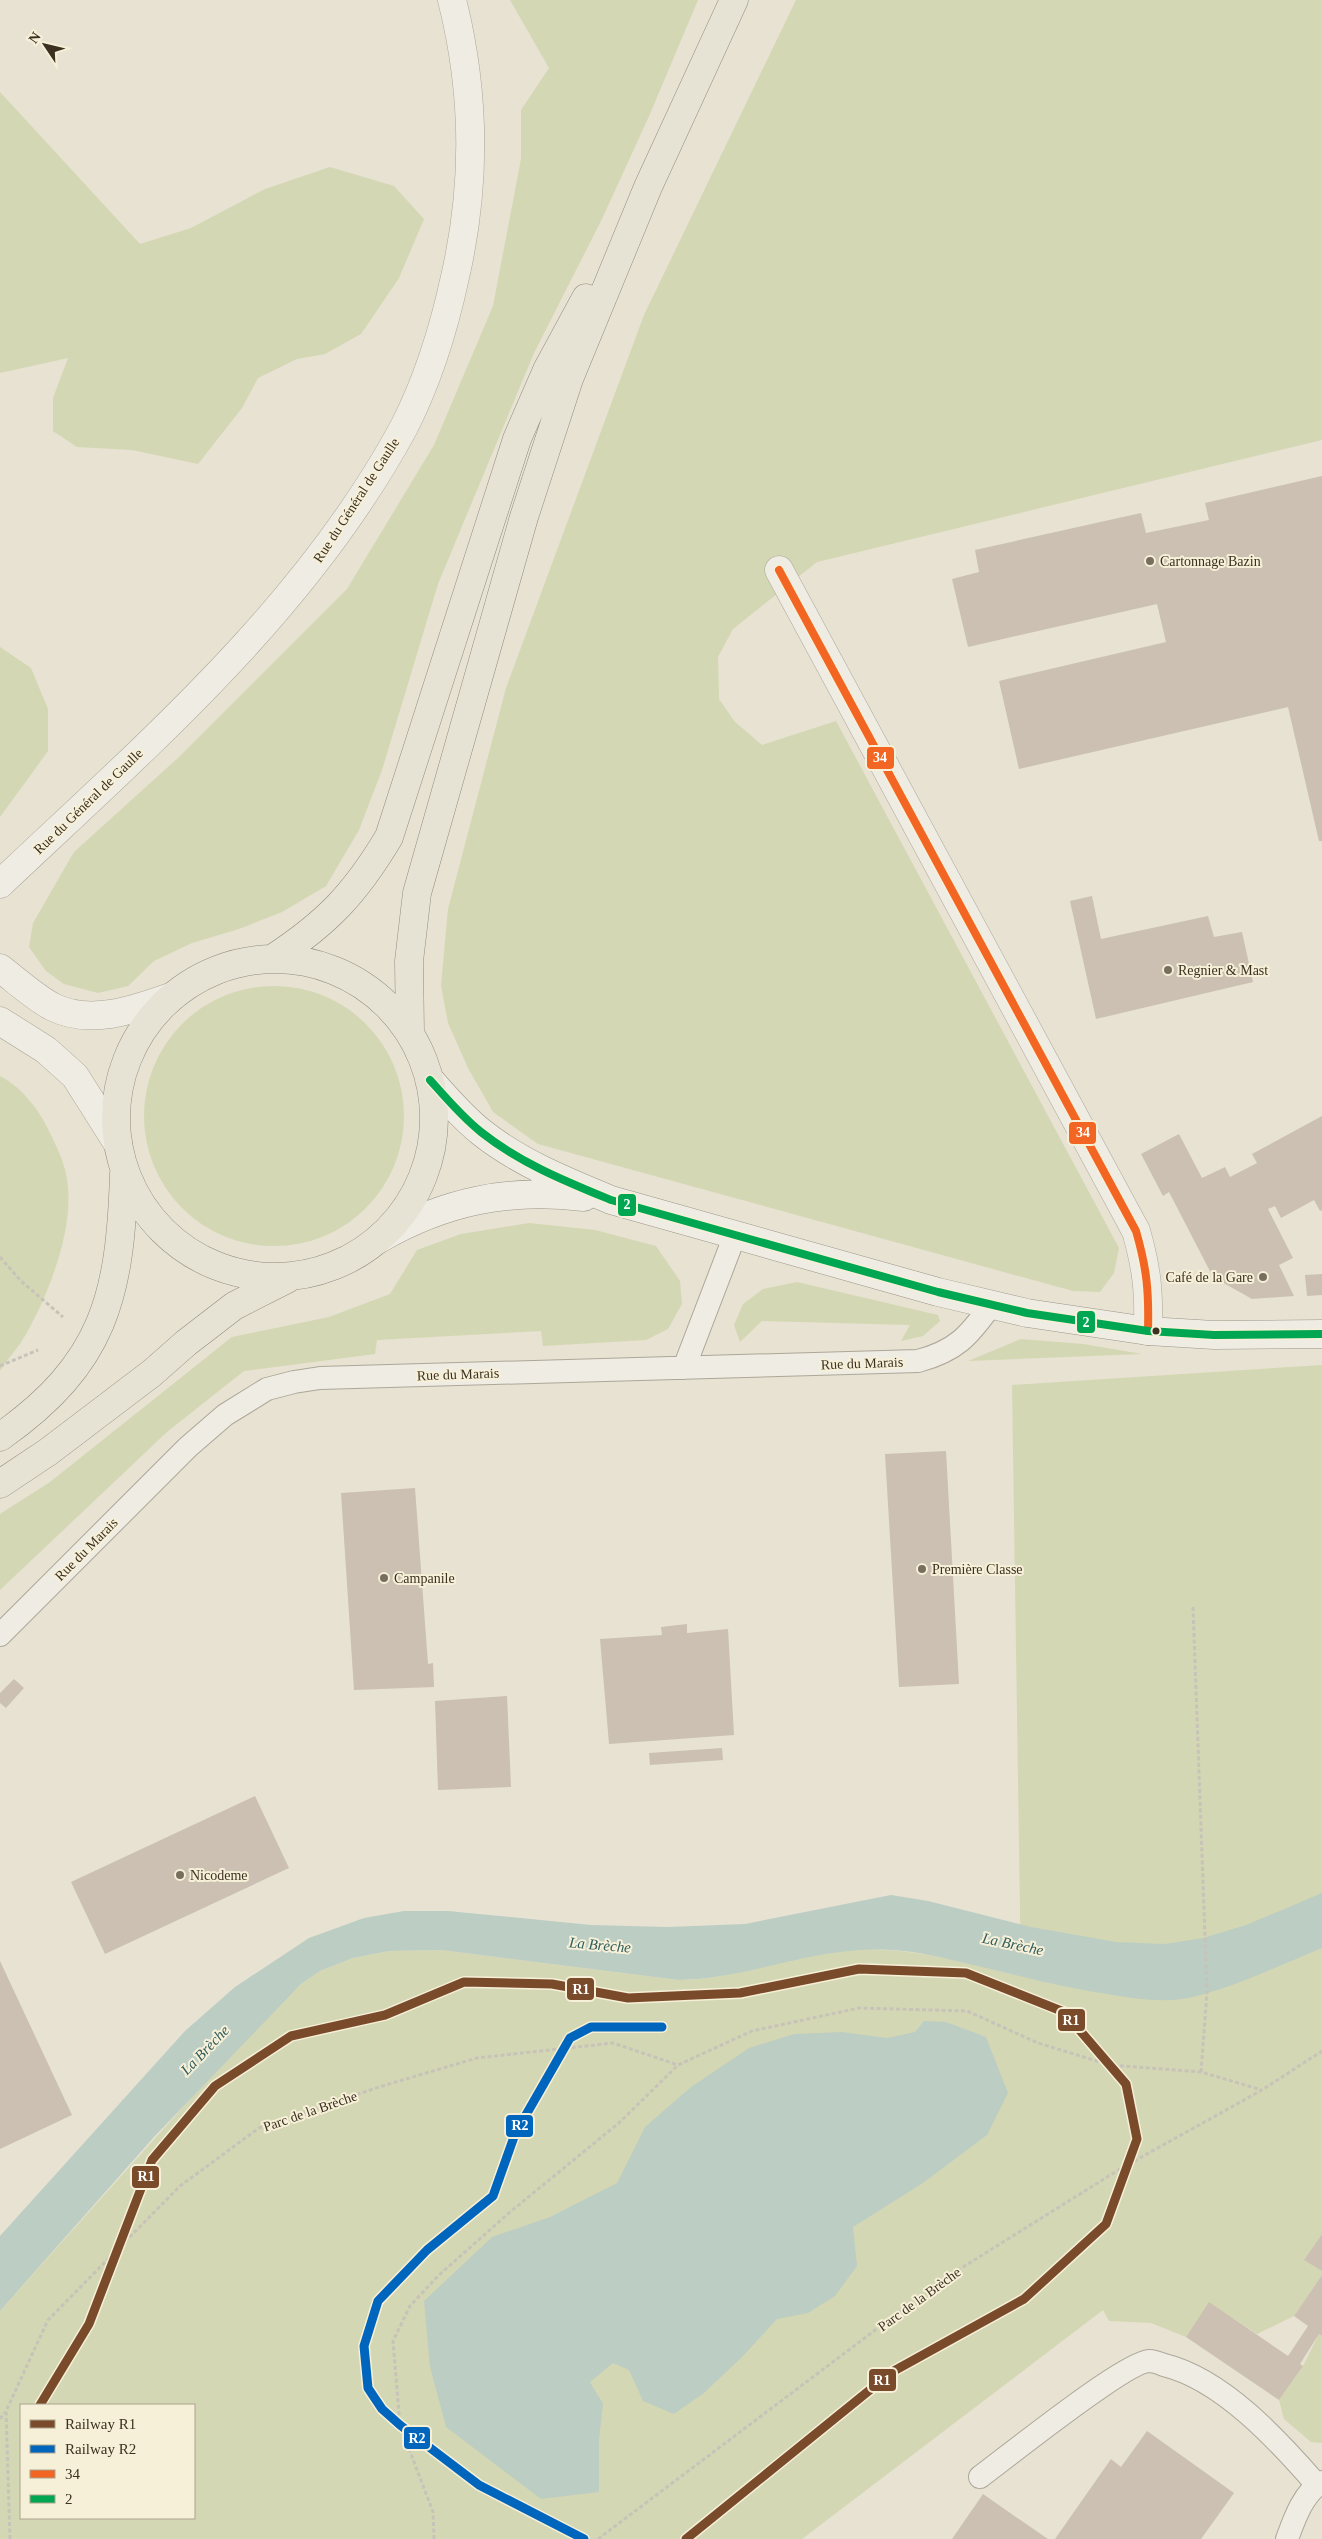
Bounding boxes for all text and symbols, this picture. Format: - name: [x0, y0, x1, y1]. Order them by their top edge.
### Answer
- north arrow: [20, 20, 70, 70]
- text: N: [26, 29, 44, 46]
- street label: Rue du Général de Gaulle: [311, 435, 402, 565]
- place label: Cartonnage Bazin: [1160, 554, 1261, 569]
- marker: Cartonnage Bazin: [1144, 555, 1156, 567]
- street label: Rue du Général de Gaulle: [31, 745, 146, 857]
- line badge: 34: [866, 746, 895, 770]
- text: 34: [873, 750, 887, 765]
- place label: Regnier & Mast: [1178, 963, 1268, 978]
- marker: Regnier & Mast: [1162, 964, 1174, 976]
- line badge: 34: [1068, 1121, 1097, 1145]
- text: 34: [1076, 1125, 1090, 1140]
- line badge: 2: [617, 1193, 637, 1217]
- text: 2: [624, 1197, 631, 1212]
- place label: Café de la Gare: [1166, 1270, 1253, 1285]
- marker: Café de la Gare: [1257, 1271, 1269, 1283]
- line badge: 2: [1076, 1310, 1096, 1334]
- text: 2: [1083, 1315, 1090, 1330]
- unlabelled marker: [1151, 1326, 1161, 1336]
- street label: Rue du Marais: [821, 1355, 903, 1372]
- street label: Rue du Marais: [417, 1366, 499, 1383]
- street label: Rue du Marais: [52, 1515, 121, 1584]
- place label: Première Classe: [932, 1562, 1023, 1577]
- marker: Première Classe: [916, 1563, 928, 1575]
- place label: Campanile: [394, 1571, 455, 1586]
- marker: Campanile: [378, 1572, 390, 1584]
- place label: Nicodeme: [190, 1868, 248, 1883]
- marker: Nicodeme: [174, 1869, 186, 1881]
- water label: La Brèche: [980, 1930, 1045, 1958]
- water label: La Brèche: [567, 1934, 632, 1956]
- line badge: R1: [566, 1977, 595, 2001]
- text: R1: [572, 1982, 590, 1997]
- line badge: R1: [1057, 2008, 1086, 2032]
- text: R1: [1062, 2013, 1080, 2028]
- water label: La Brèche: [177, 2022, 233, 2079]
- street label: Parc de la Brèche: [261, 2088, 359, 2135]
- line badge: R2: [505, 2114, 534, 2138]
- text: R2: [511, 2118, 529, 2133]
- line badge: R1: [131, 2165, 160, 2189]
- text: R1: [137, 2169, 155, 2184]
- street label: Parc de la Brèche: [875, 2264, 963, 2334]
- line badge: R1: [868, 2368, 897, 2392]
- text: R1: [873, 2373, 891, 2388]
- legend: [20, 2404, 195, 2519]
- text: Railway R1: [65, 2416, 136, 2432]
- line badge: R2: [403, 2426, 431, 2450]
- text: R2: [408, 2431, 426, 2446]
- text: Railway R2: [65, 2441, 136, 2457]
- text: 34: [65, 2466, 81, 2482]
- text: 2: [65, 2491, 73, 2507]

